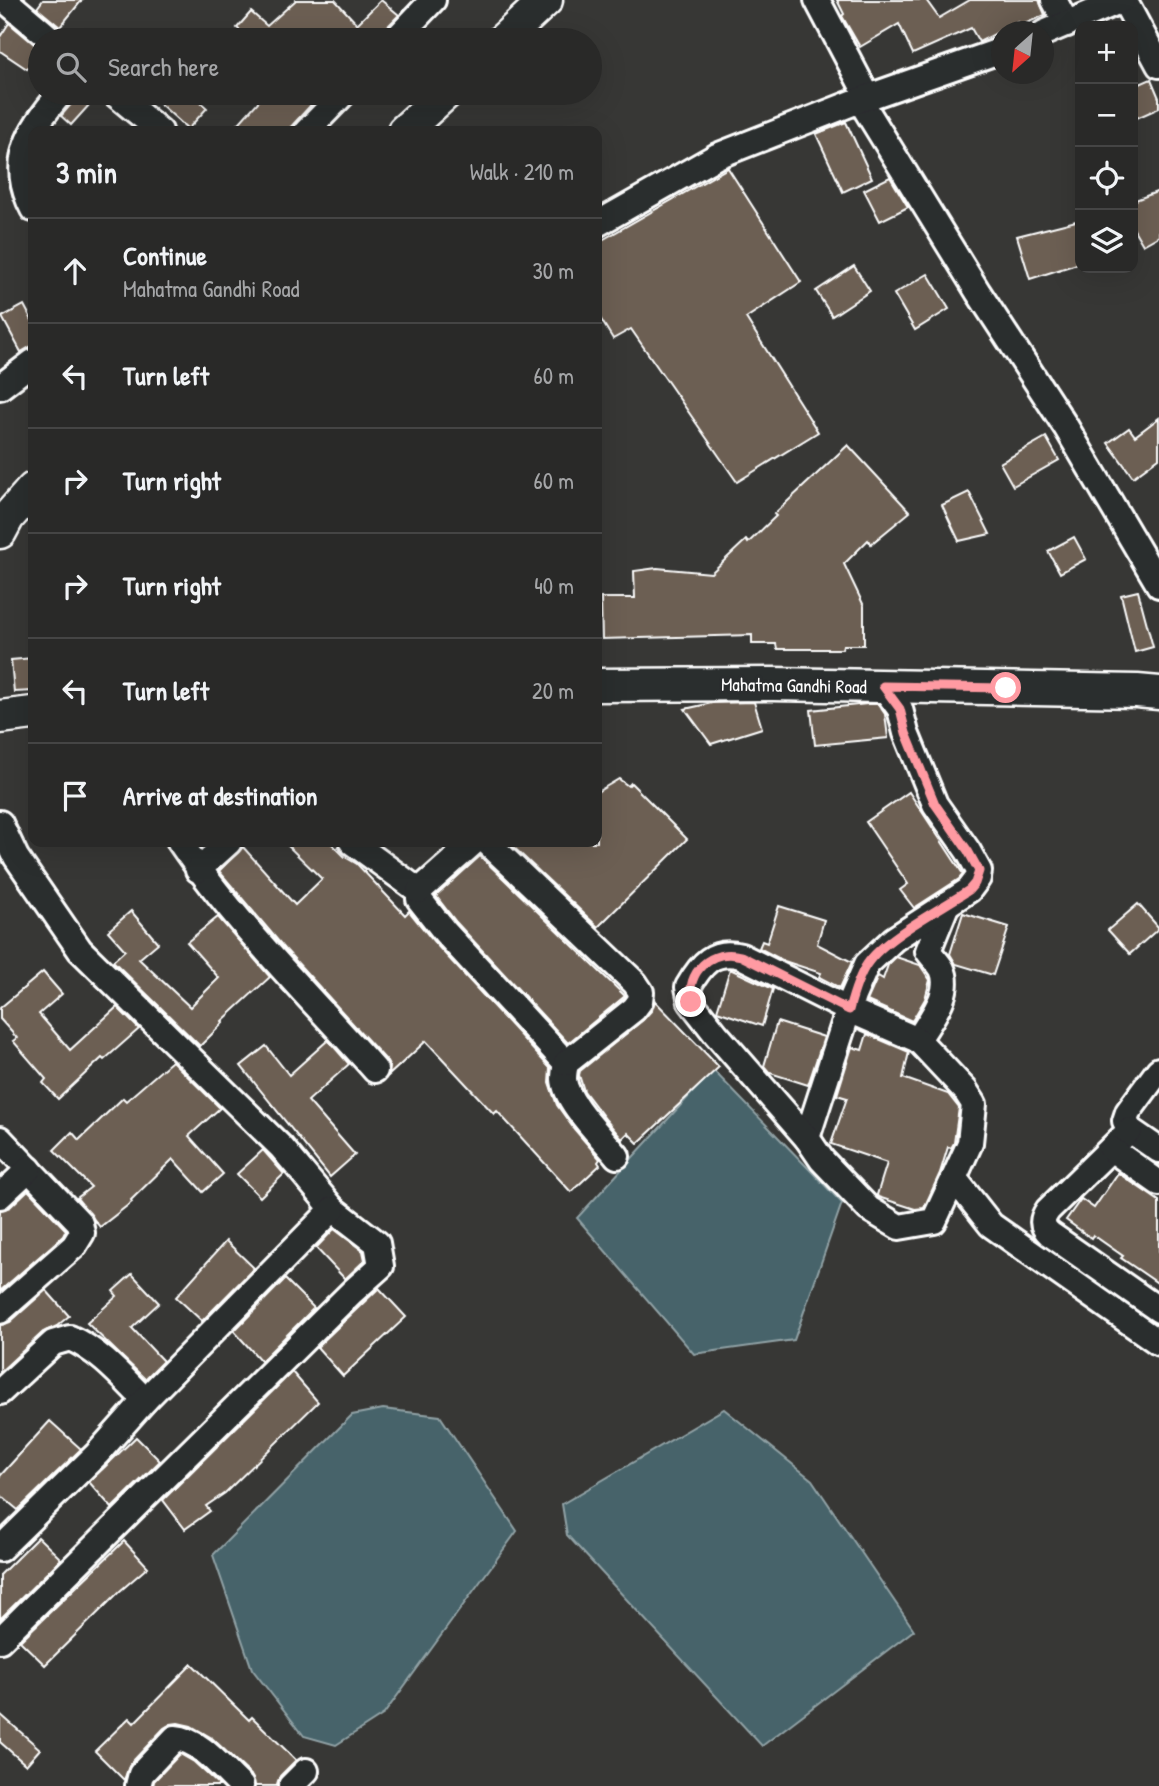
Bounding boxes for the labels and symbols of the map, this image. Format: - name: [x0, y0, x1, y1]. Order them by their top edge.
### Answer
- north arrow: [991, 21, 1054, 84]
- street label: Mahatma Gandhi Road: [721, 671, 868, 699]
- route start: [990, 672, 1021, 703]
- route end: [675, 986, 706, 1017]

